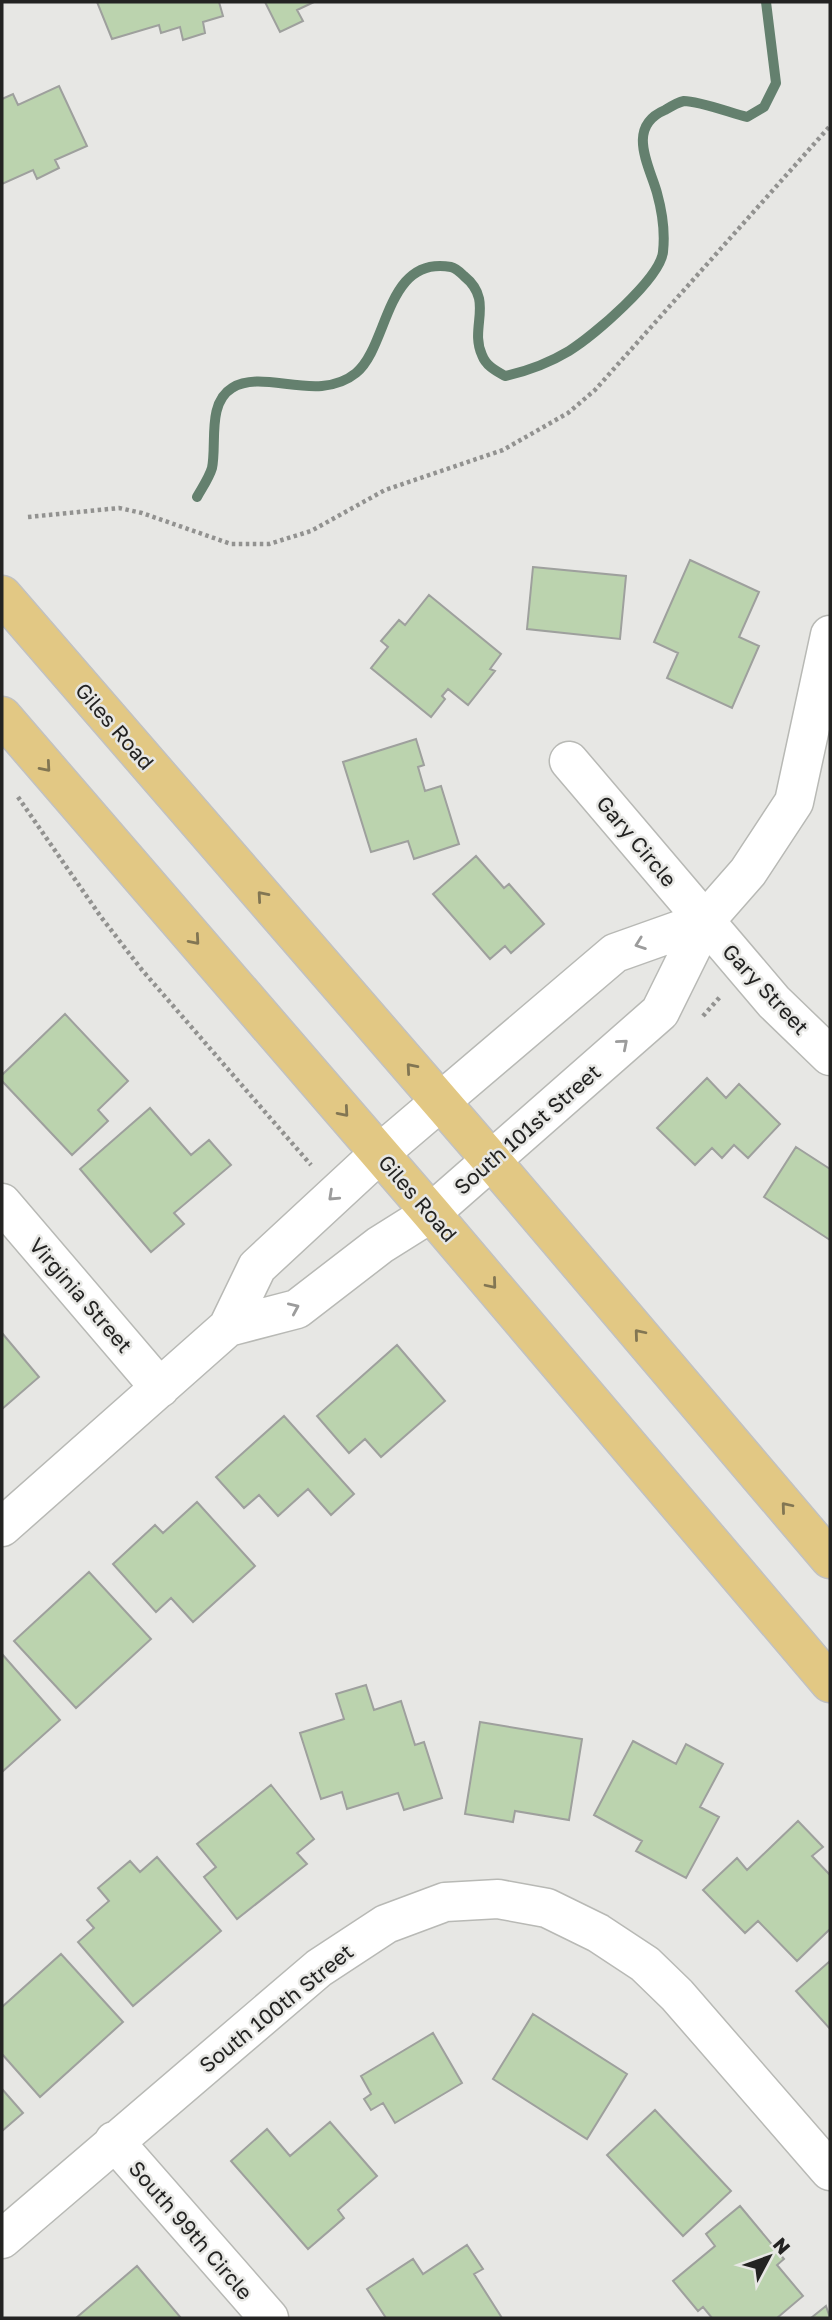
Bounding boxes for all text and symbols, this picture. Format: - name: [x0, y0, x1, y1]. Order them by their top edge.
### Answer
- street label: Giles Road: [70, 677, 160, 775]
- one-way arrow: [38, 759, 50, 772]
- street label: Gary Circle: [592, 790, 682, 892]
- one-way arrow: [258, 891, 270, 904]
- one-way arrow: [187, 931, 199, 944]
- one-way arrow: [635, 936, 647, 950]
- street label: Gary Street: [717, 938, 815, 1040]
- one-way arrow: [615, 1040, 628, 1052]
- street label: South 101st Street: [448, 1058, 606, 1200]
- one-way arrow: [407, 1063, 419, 1076]
- one-way arrow: [336, 1104, 348, 1117]
- street label: Giles Road: [373, 1149, 463, 1247]
- one-way arrow: [328, 1188, 341, 1201]
- street label: Virginia Street: [24, 1232, 138, 1358]
- one-way arrow: [484, 1276, 496, 1289]
- one-way arrow: [287, 1302, 299, 1316]
- one-way arrow: [634, 1329, 647, 1341]
- one-way arrow: [782, 1502, 794, 1515]
- street label: South 100th Street: [194, 1938, 358, 2078]
- street label: South 99th Circle: [124, 2155, 258, 2305]
- north arrow: [734, 2222, 804, 2292]
- text: N: [769, 2233, 796, 2259]

